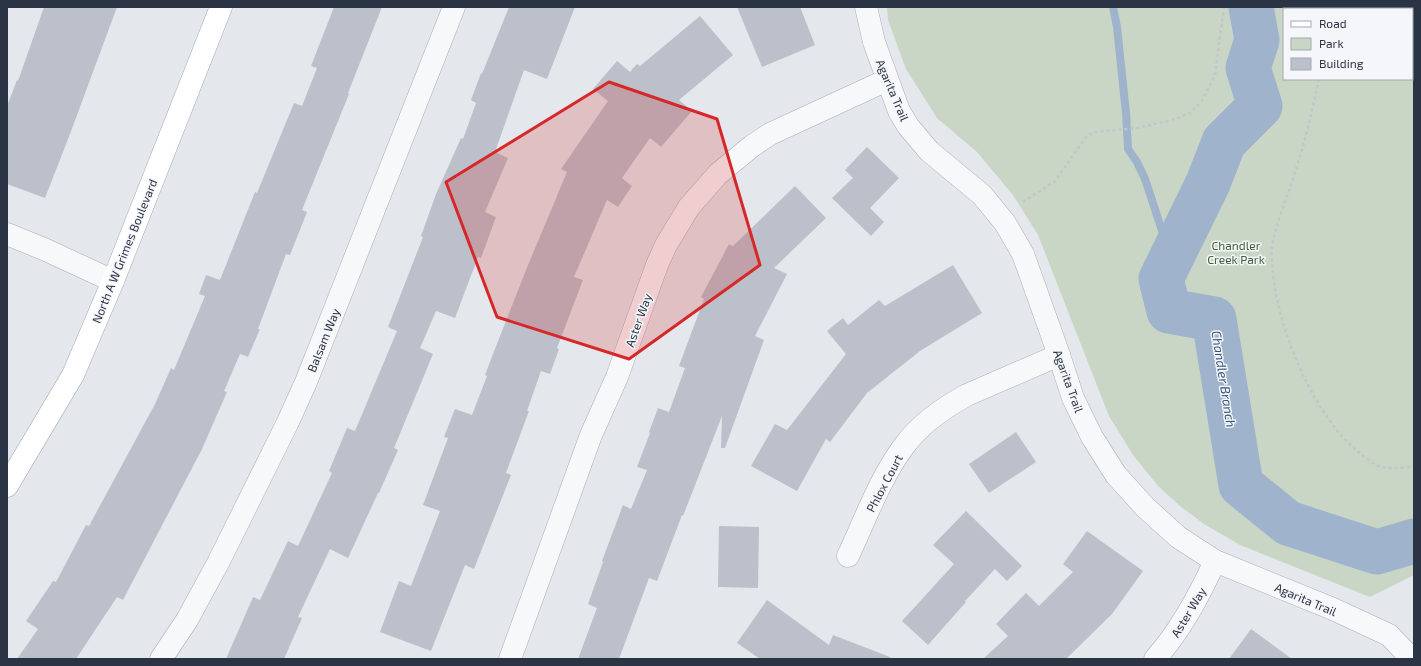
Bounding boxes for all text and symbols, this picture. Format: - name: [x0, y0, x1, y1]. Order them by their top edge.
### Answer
- legend: [1283, 8, 1413, 80]
- text: Road: [1319, 16, 1347, 30]
- text: Park: [1319, 36, 1344, 50]
- text: Building: [1319, 56, 1364, 70]
- street label: Agarita Trail: [874, 57, 912, 123]
- street label: North A W Grimes Boulevard: [89, 177, 159, 325]
- park label: Chandler Creek Park: [1207, 238, 1265, 266]
- street label: Aster Way: [622, 291, 654, 349]
- street label: Balsam Way: [304, 305, 342, 374]
- water label: Chandler Branch: [1208, 329, 1240, 429]
- street label: Agarita Trail: [1051, 348, 1087, 415]
- street label: Phlox Court: [863, 451, 905, 514]
- street label: Agarita Trail: [1273, 580, 1339, 618]
- street label: Aster Way: [1168, 584, 1209, 640]

